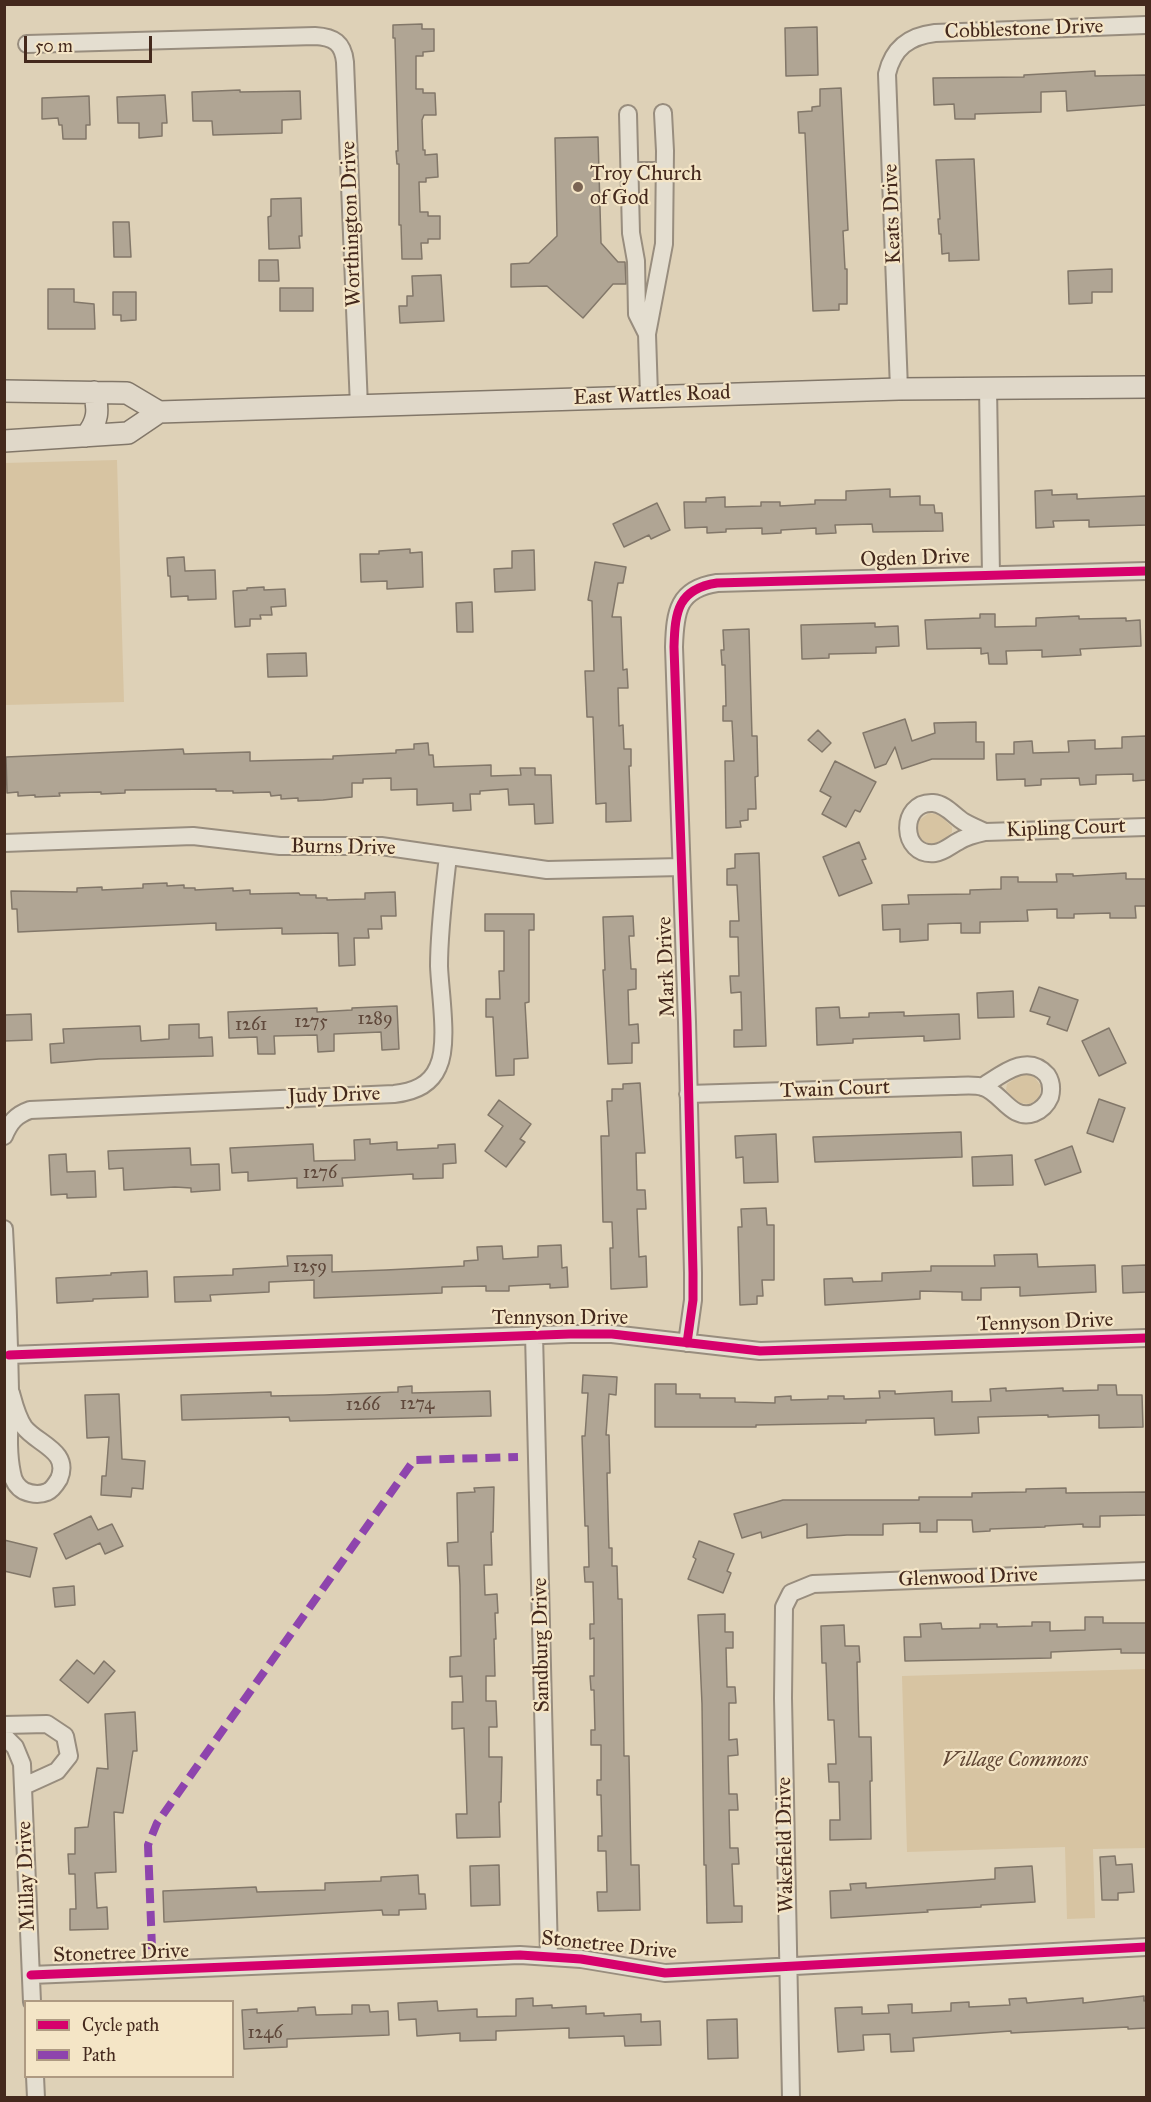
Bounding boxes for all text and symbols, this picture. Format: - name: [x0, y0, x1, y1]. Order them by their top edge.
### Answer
- street label: Cobblestone Drive: [944, 15, 1104, 45]
- scale bar: [27, 24, 154, 62]
- text: 50 m: [35, 35, 73, 57]
- street label: Worthington Drive: [337, 140, 367, 308]
- place label: Troy Church of God: [590, 162, 702, 212]
- street label: Keats Drive: [879, 163, 907, 265]
- marker: Troy Church of God: [571, 180, 585, 194]
- street label: East Wattles Road: [573, 381, 731, 411]
- street label: Ogden Drive: [860, 544, 970, 574]
- street label: Kipling Court: [1006, 814, 1126, 844]
- street label: Burns Drive: [290, 834, 396, 862]
- street label: Mark Drive: [653, 916, 681, 1018]
- house number: 1289: [357, 1009, 393, 1031]
- house number: 1275: [294, 1012, 328, 1034]
- house number: 1261: [235, 1015, 267, 1037]
- street label: Twain Court: [780, 1075, 890, 1105]
- street label: Judy Drive: [287, 1082, 381, 1110]
- house number: 1276: [303, 1163, 337, 1185]
- house number: 1259: [293, 1257, 327, 1279]
- street label: Tennyson Drive: [492, 1306, 628, 1332]
- street label: Tennyson Drive: [976, 1308, 1114, 1338]
- house number: 1274: [400, 1394, 434, 1416]
- house number: 1266: [346, 1395, 380, 1417]
- street label: Glenwood Drive: [898, 1563, 1038, 1593]
- street label: Sandburg Drive: [528, 1577, 556, 1713]
- park label: Village Commons: [942, 1748, 1088, 1774]
- street label: Wakefield Drive: [772, 1777, 800, 1913]
- street label: Millay Drive: [12, 1820, 42, 1932]
- street label: Stonetree Drive: [540, 1926, 678, 1966]
- street label: Stonetree Drive: [53, 1939, 189, 1969]
- legend: [24, 2000, 234, 2078]
- text: Cycle path: [82, 2014, 159, 2036]
- house number: 1246: [247, 2023, 283, 2045]
- text: Path: [82, 2044, 116, 2066]

